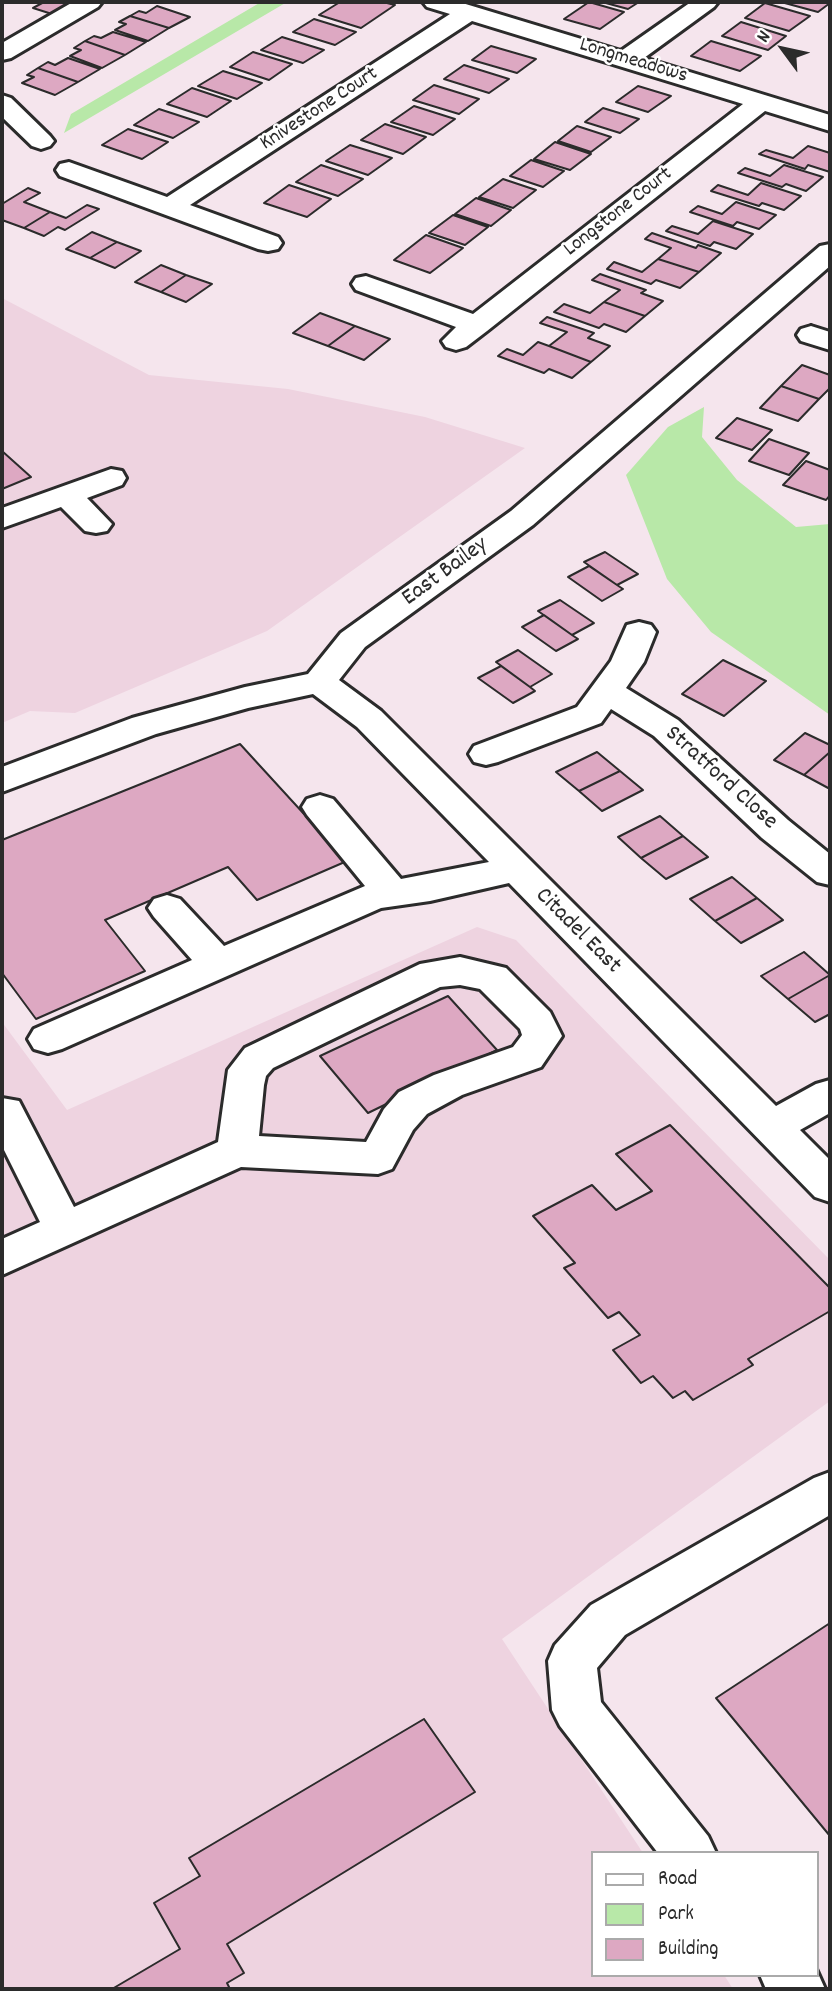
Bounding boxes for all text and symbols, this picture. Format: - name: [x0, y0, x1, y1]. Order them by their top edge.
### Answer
- north arrow: [748, 14, 818, 84]
- text: N: [751, 26, 779, 49]
- street label: Longmeadows: [576, 34, 690, 90]
- street label: Knivestone Court: [256, 63, 384, 157]
- street label: Longstone Court: [560, 163, 678, 263]
- street label: East Bailey: [397, 532, 495, 614]
- street label: Stratford Close: [658, 721, 782, 837]
- street label: Citadel East: [528, 883, 626, 981]
- legend: [590, 1851, 818, 1977]
- text: Road: [658, 1865, 697, 1895]
- text: Park: [658, 1900, 694, 1930]
- text: Building: [658, 1935, 718, 1965]

